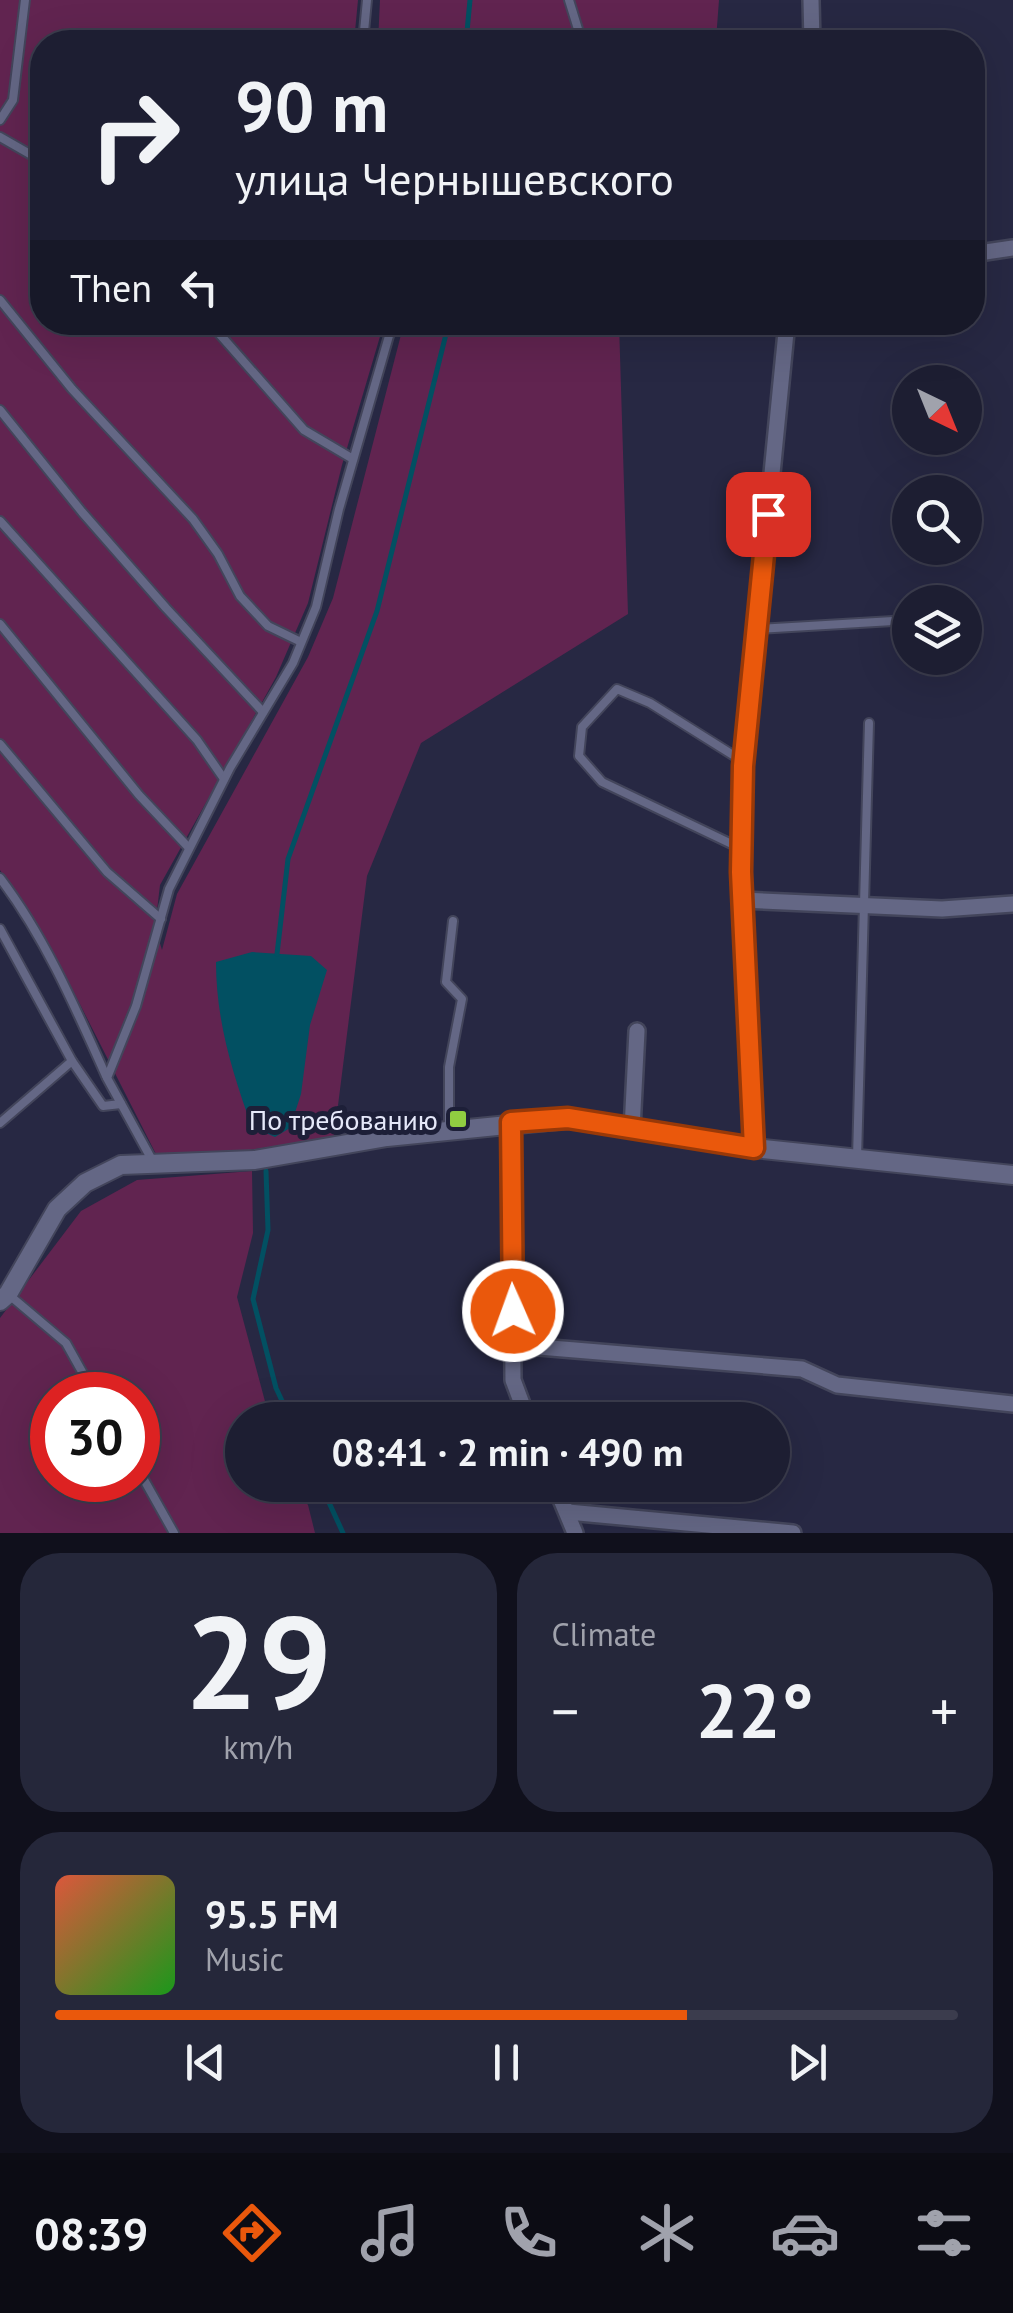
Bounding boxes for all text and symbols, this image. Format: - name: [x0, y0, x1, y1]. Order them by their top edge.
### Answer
- text: 90 m: [235, 61, 388, 151]
- icon: right: [70, 70, 200, 200]
- text: улица Чернышевского: [235, 149, 674, 207]
- icon: left: [172, 260, 227, 315]
- text: Then: [70, 263, 152, 312]
- north arrow: [892, 365, 982, 455]
- map controls: [892, 365, 982, 675]
- pin: [726, 472, 811, 557]
- button: search: [892, 475, 982, 565]
- icon: arrive: [741, 487, 796, 542]
- button: layers: [892, 585, 982, 675]
- place label: По требованию: [249, 1101, 438, 1138]
- marker: По требованию: [447, 1108, 469, 1130]
- position arrow: [461, 1259, 565, 1363]
- speed limit sign: 30: [30, 1372, 160, 1502]
- text: 08:41 · 2 min · 490 m: [332, 1427, 683, 1476]
- text: 29: [185, 1577, 332, 1745]
- text: Climate: [552, 1613, 656, 1655]
- text: 22°: [696, 1662, 814, 1759]
- text: −: [552, 1675, 579, 1746]
- text: +: [930, 1675, 958, 1746]
- text: km/h: [223, 1726, 293, 1768]
- text: 95.5 FM: [205, 1889, 338, 1938]
- text: Music: [205, 1938, 284, 1980]
- icon: previous: [178, 2035, 233, 2090]
- icon: pause: [479, 2035, 534, 2090]
- icon: next: [780, 2035, 835, 2090]
- icon: directions: [217, 2198, 287, 2268]
- icon: music: [355, 2198, 425, 2268]
- icon: phone: [494, 2198, 564, 2268]
- icon: climate: [632, 2198, 702, 2268]
- icon: car: [770, 2198, 840, 2268]
- icon: filters: [909, 2198, 979, 2268]
- text: 08:39: [34, 2204, 148, 2262]

